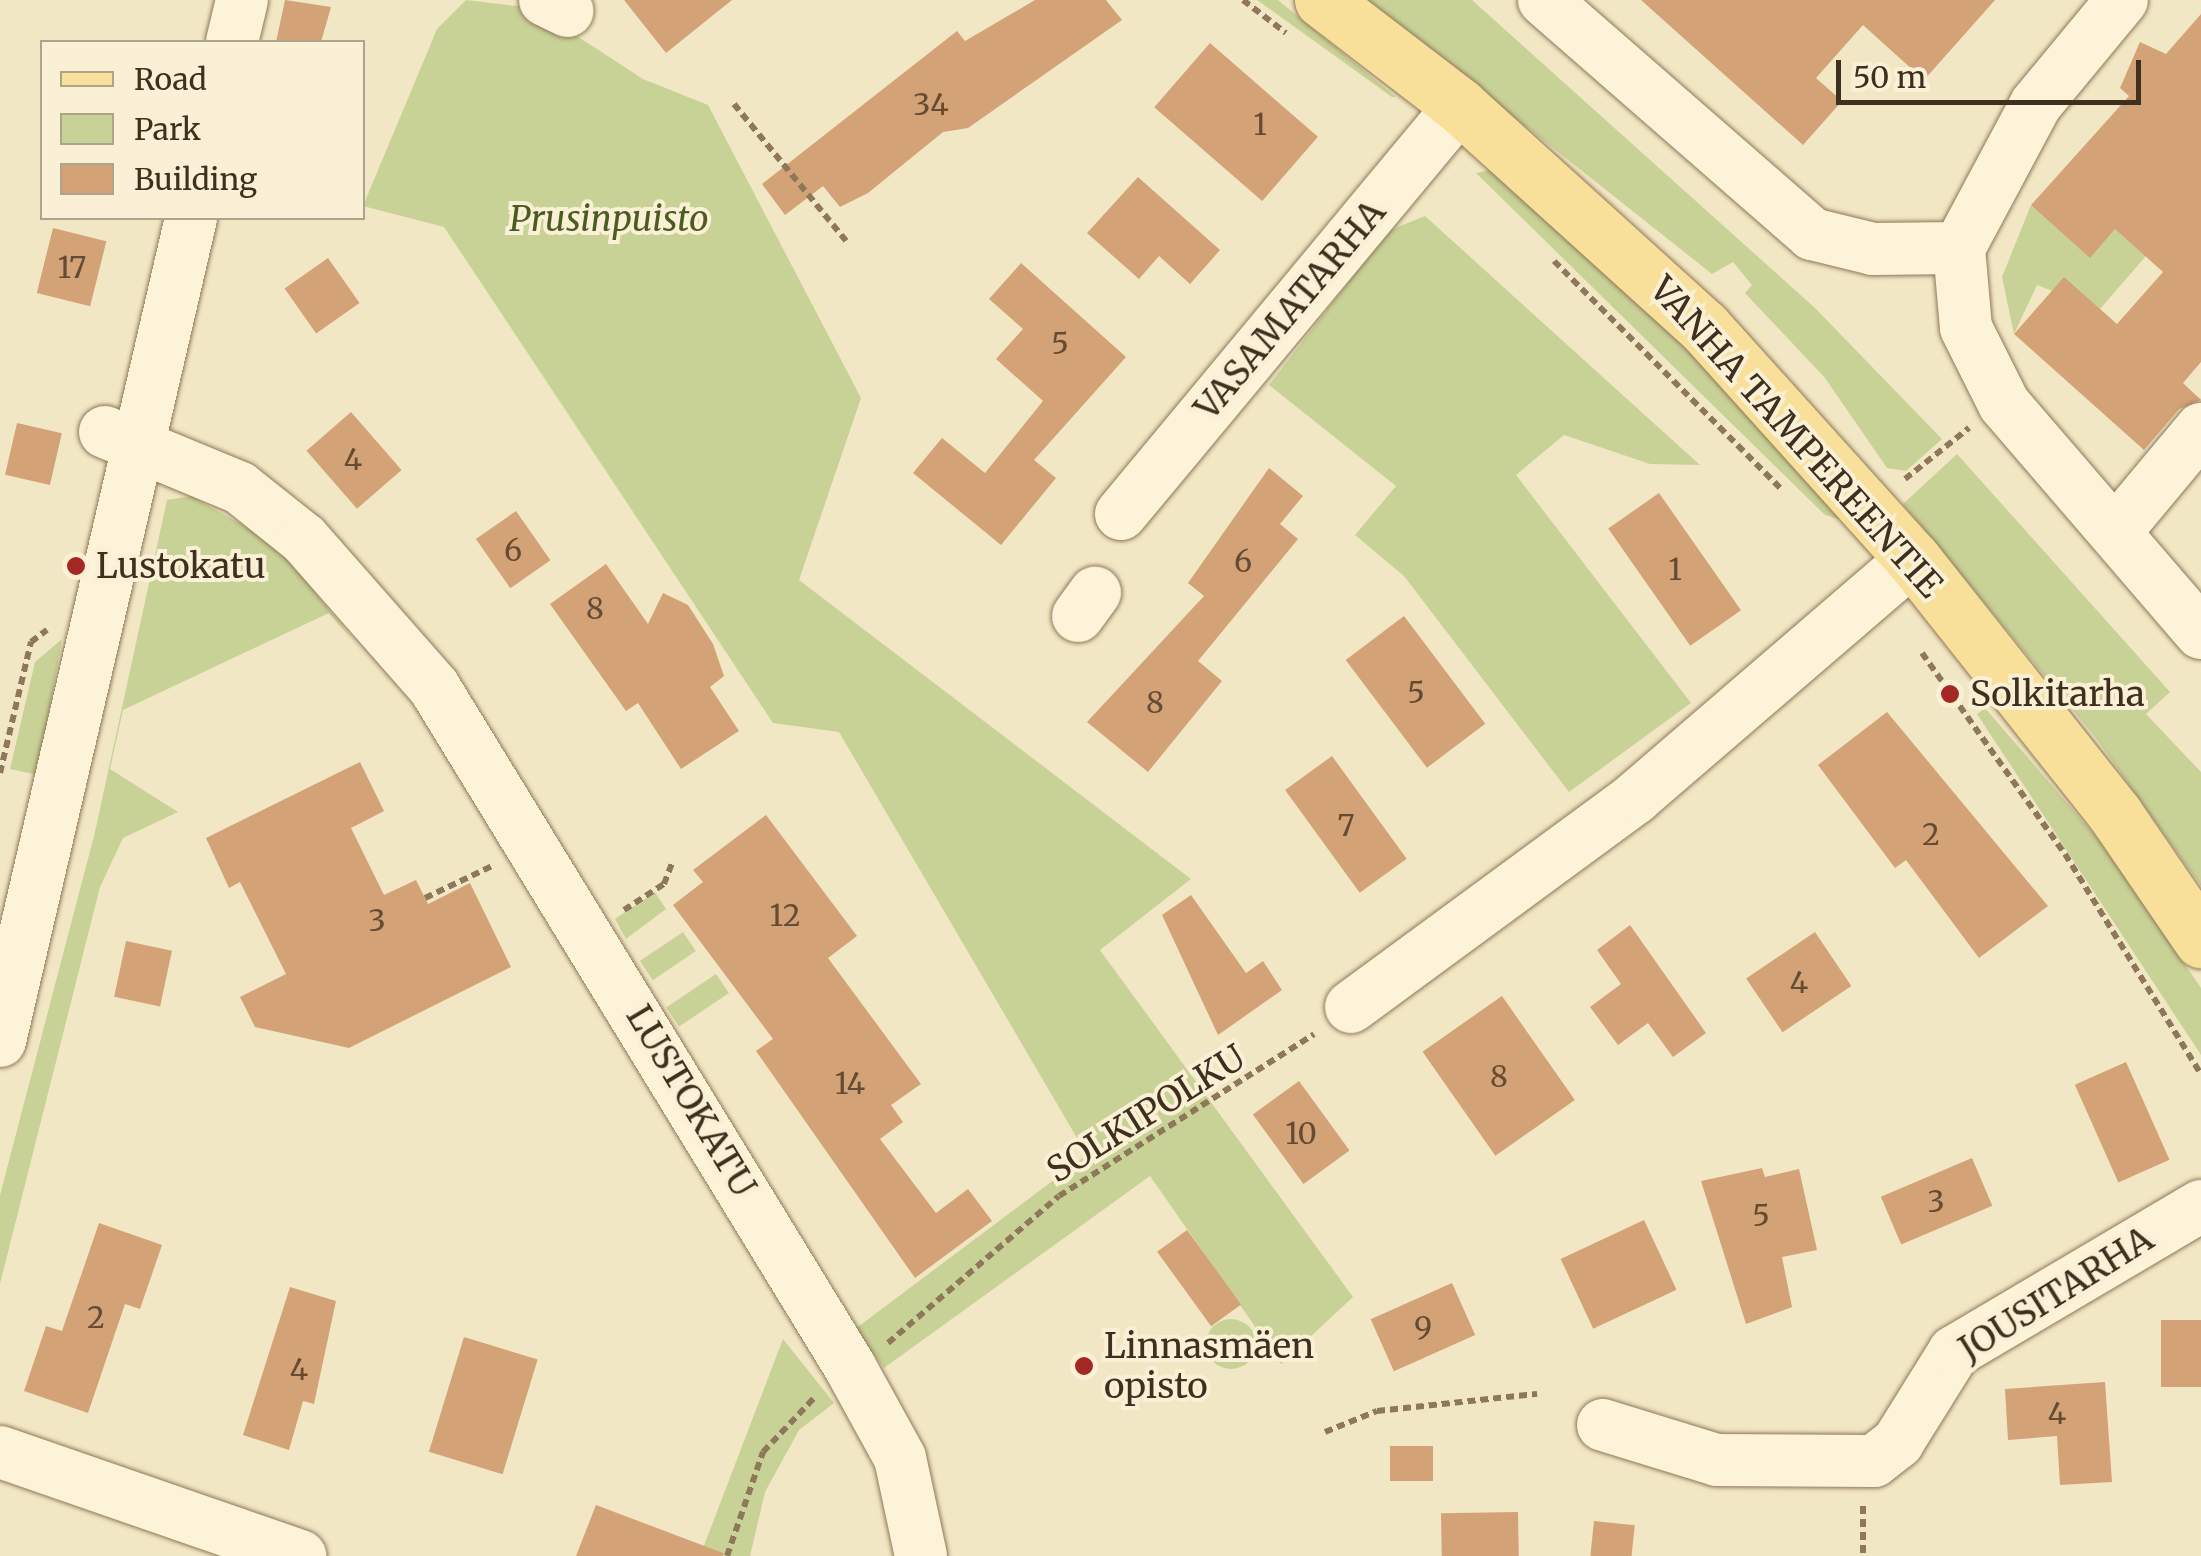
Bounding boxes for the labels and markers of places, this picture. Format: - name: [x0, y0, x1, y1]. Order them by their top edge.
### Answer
- place label: Lustokatu: [96, 545, 266, 587]
- marker: Lustokatu: [65, 555, 87, 577]
- place label: Solkitarha: [1970, 673, 2145, 715]
- marker: Solkitarha: [1939, 683, 1961, 705]
- place label: Linnasmäen opisto: [1104, 1325, 1314, 1407]
- marker: Linnasmäen opisto: [1073, 1355, 1095, 1377]

